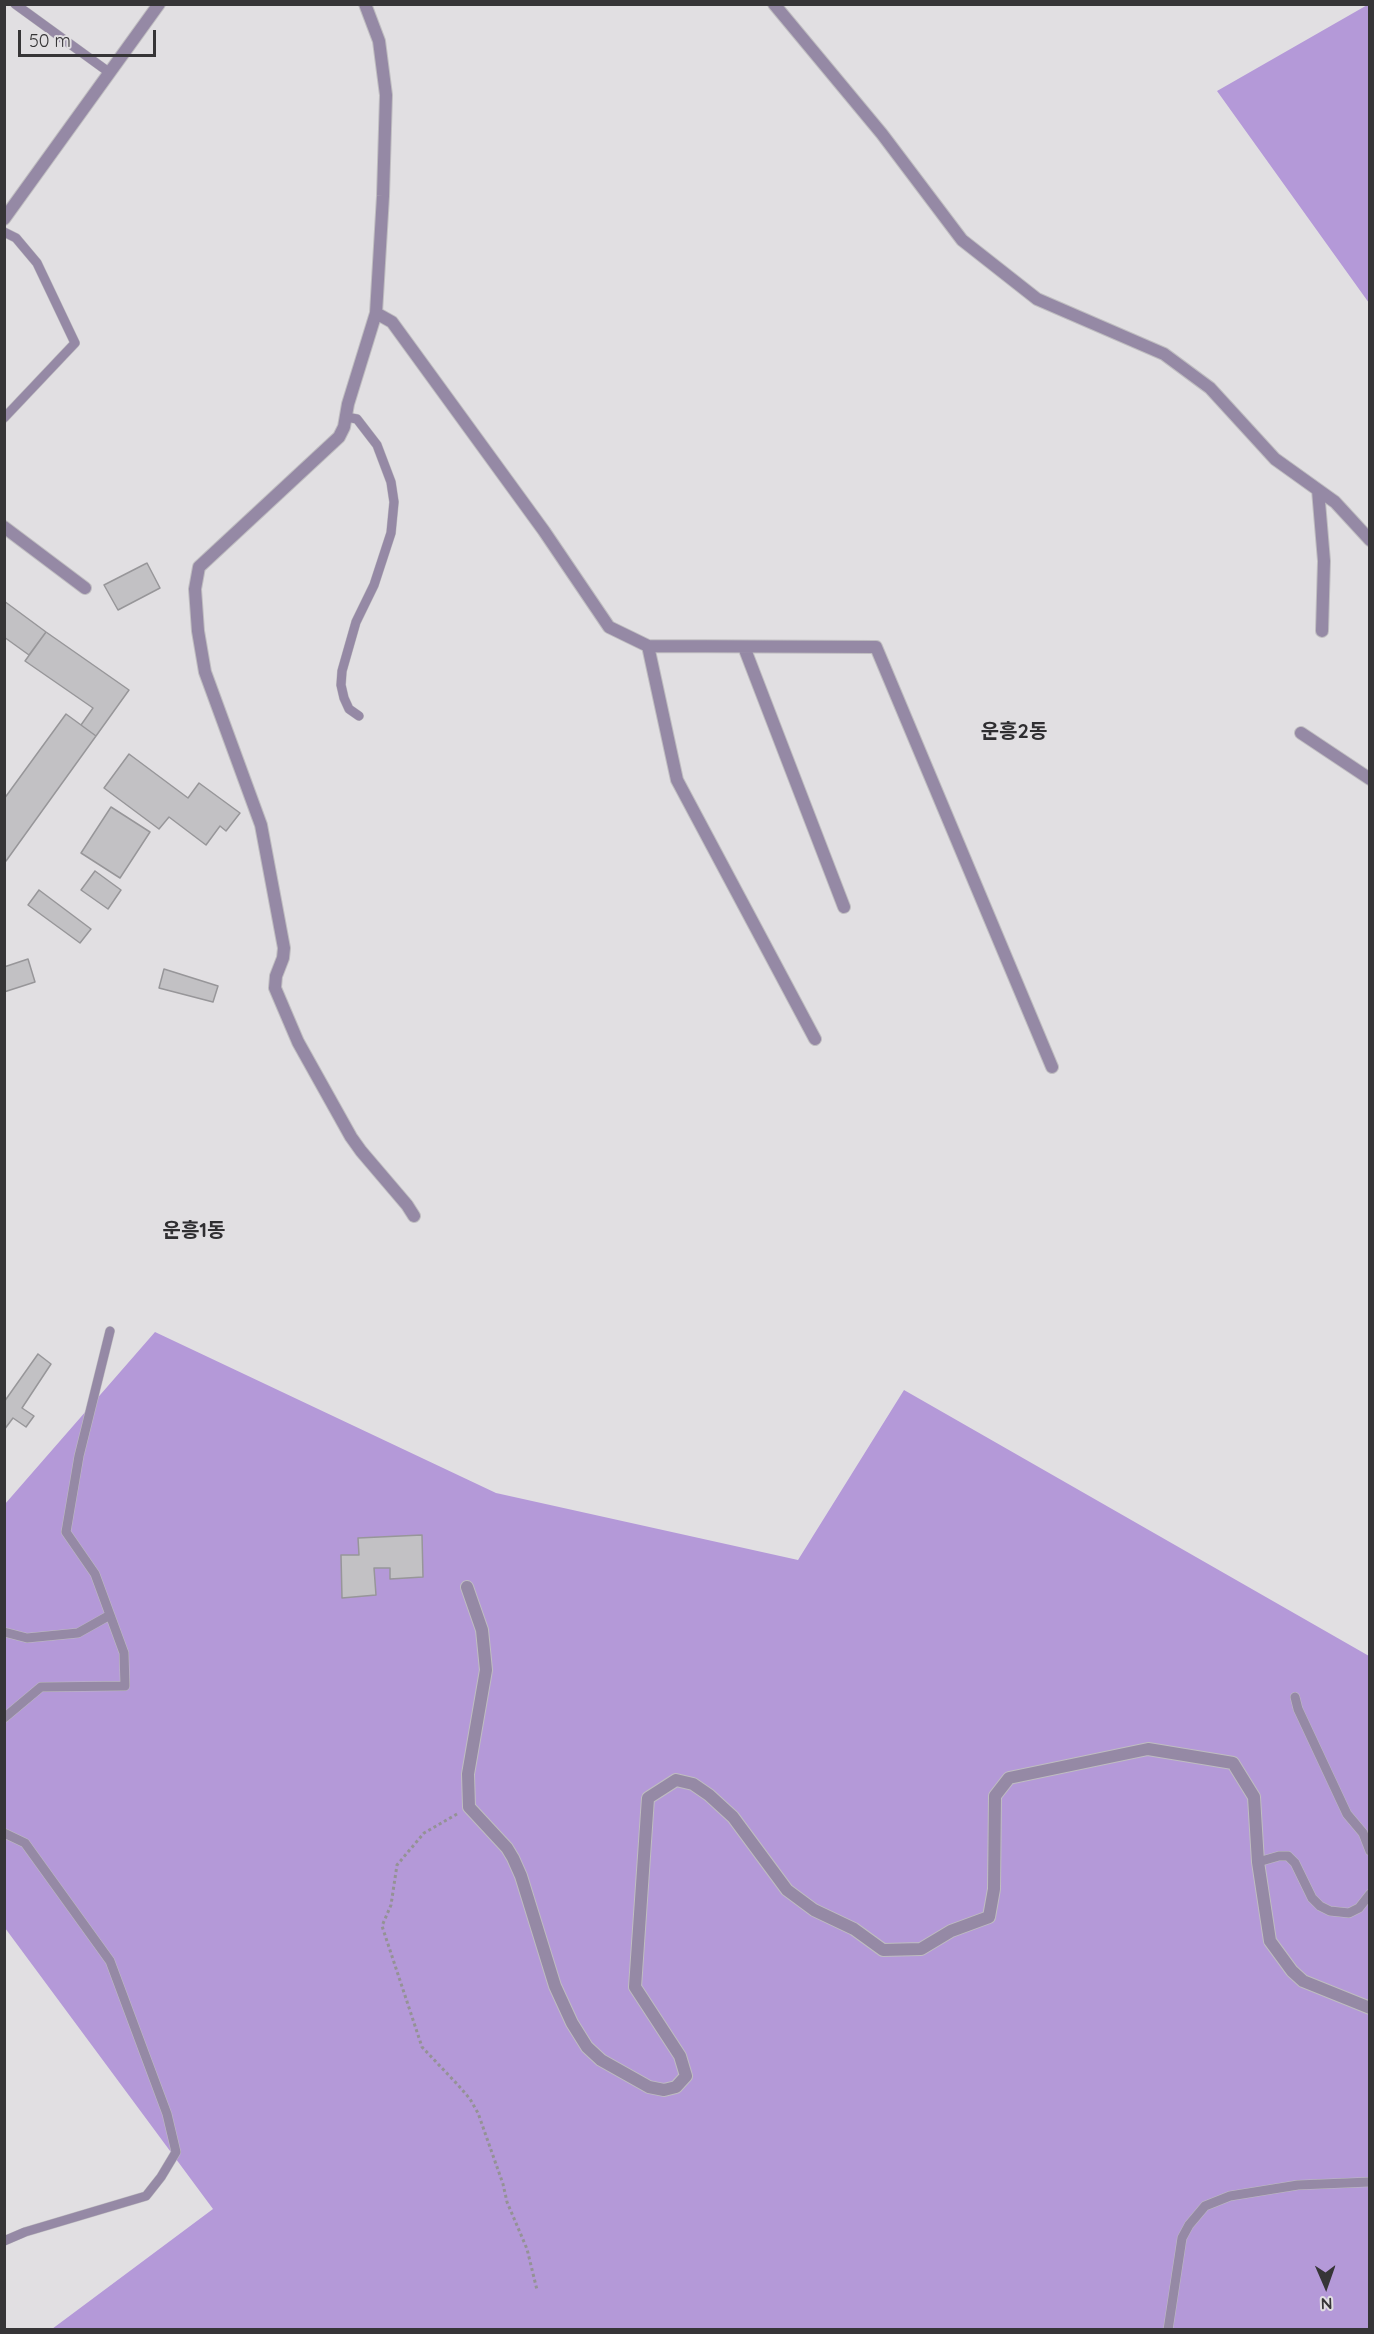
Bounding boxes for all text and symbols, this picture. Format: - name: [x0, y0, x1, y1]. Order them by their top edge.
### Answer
- scale bar: [21, 18, 159, 56]
- text: 50 m: [29, 29, 71, 52]
- district label: 운흥2동: [981, 720, 1047, 744]
- district label: 운흥1동: [163, 1219, 225, 1243]
- north arrow: [1296, 2256, 1356, 2316]
- text: N: [1320, 2294, 1333, 2314]

